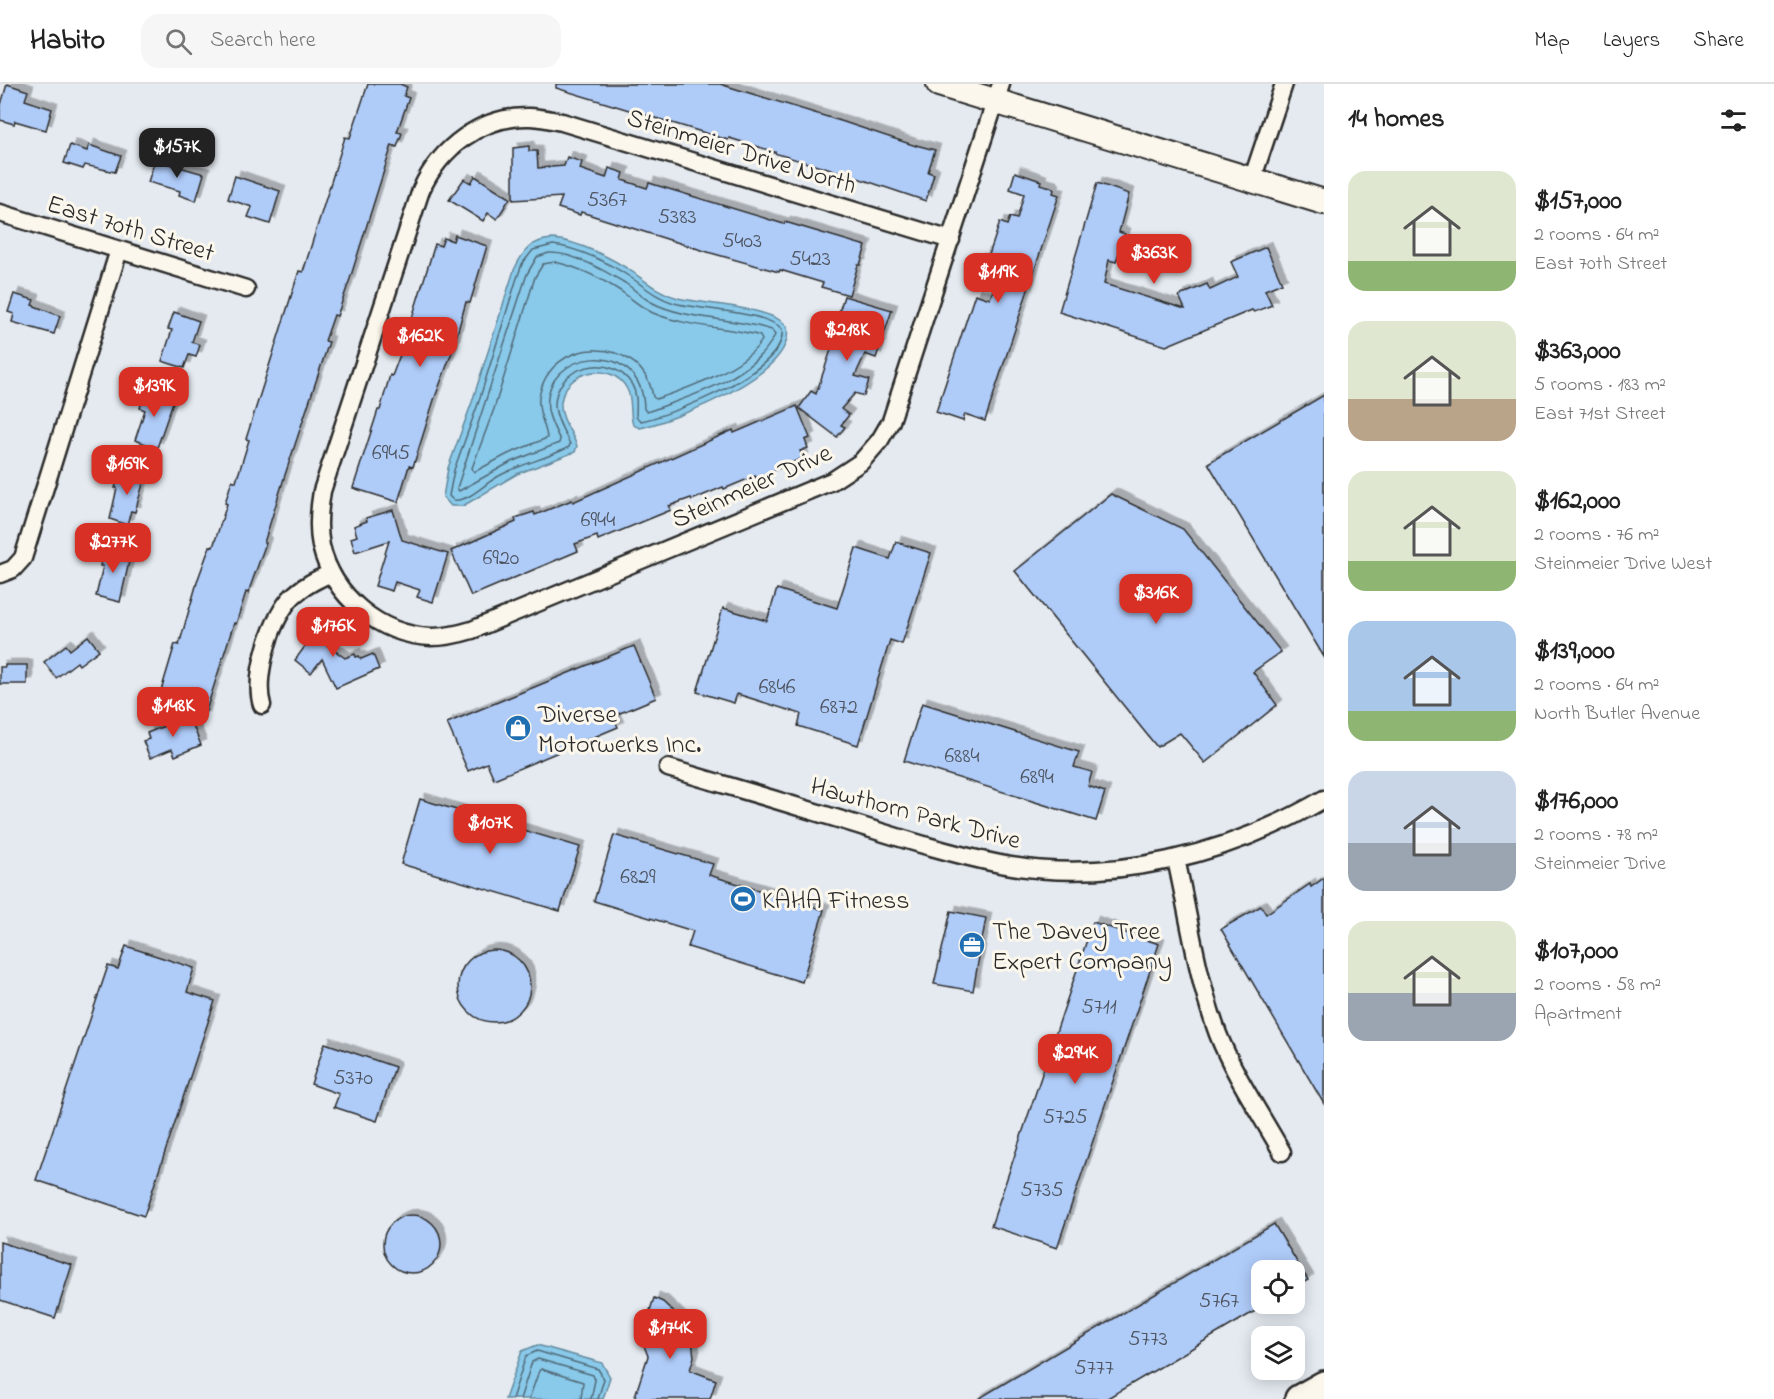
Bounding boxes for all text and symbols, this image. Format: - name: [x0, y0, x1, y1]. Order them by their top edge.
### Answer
- search box: [141, 14, 561, 68]
- text: Habito: [30, 21, 105, 62]
- icon: search: [162, 25, 195, 58]
- text: Search here: [210, 25, 316, 57]
- text: Map: [1534, 26, 1570, 56]
- text: Layers: [1603, 26, 1660, 56]
- text: Share: [1693, 26, 1744, 56]
- street label: Steinmeier Drive North: [622, 100, 861, 206]
- text: 14 homes: [1348, 101, 1444, 139]
- icon: filters: [1717, 104, 1750, 137]
- pin: $157K: [135, 128, 219, 179]
- text: $157K: [153, 133, 201, 162]
- text: $157,000: [1534, 183, 1622, 221]
- house number: 5367: [587, 185, 627, 217]
- street label: East 70th Street: [42, 186, 219, 273]
- icon: home: [1396, 195, 1468, 267]
- house number: 5383: [657, 202, 697, 234]
- text: 2 rooms · 64 m²: [1534, 221, 1659, 250]
- house number: 5403: [722, 226, 762, 258]
- pin: $363K: [1112, 234, 1196, 285]
- text: $363K: [1130, 239, 1178, 268]
- house number: 5423: [789, 244, 831, 276]
- text: East 70th Street: [1534, 250, 1667, 279]
- pin: $119K: [956, 253, 1040, 304]
- text: $119K: [978, 258, 1018, 287]
- pin: $218K: [805, 311, 889, 362]
- text: $218K: [824, 316, 870, 345]
- pin: $162K: [378, 317, 462, 368]
- text: $162K: [397, 322, 443, 351]
- text: $363,000: [1534, 333, 1621, 371]
- icon: home: [1396, 345, 1468, 417]
- pin: $139K: [112, 367, 196, 418]
- text: 5 rooms · 183 m²: [1534, 371, 1666, 400]
- text: $139K: [133, 372, 175, 401]
- text: East 71st Street: [1534, 400, 1666, 429]
- street label: Steinmeier Drive: [666, 435, 839, 540]
- house number: 6945: [372, 438, 410, 470]
- pin: $169K: [85, 445, 169, 496]
- text: $169K: [106, 450, 148, 479]
- text: $162,000: [1534, 483, 1621, 521]
- icon: home: [1396, 495, 1468, 567]
- house number: 6944: [581, 505, 615, 537]
- text: 2 rooms · 76 m²: [1534, 521, 1659, 550]
- pin: $277K: [71, 523, 155, 574]
- text: $277K: [89, 528, 137, 557]
- house number: 6920: [483, 543, 519, 575]
- text: Steinmeier Drive West: [1534, 550, 1712, 579]
- pin: $316K: [1114, 574, 1198, 625]
- text: $316K: [1133, 579, 1179, 608]
- pin: $176K: [291, 607, 375, 658]
- text: $176K: [310, 612, 356, 641]
- text: $139,000: [1534, 633, 1615, 671]
- icon: home: [1396, 645, 1468, 717]
- text: 2 rooms · 64 m²: [1534, 671, 1659, 700]
- house number: 6846: [759, 672, 796, 704]
- pin: $148K: [131, 687, 215, 738]
- text: $148K: [151, 692, 195, 721]
- house number: 6872: [820, 692, 858, 724]
- place label: Diverse Motorwerks Inc.: [537, 697, 701, 765]
- text: North Butler Avenue: [1534, 700, 1700, 729]
- shop icon: Diverse Motorwerks Inc.: [503, 713, 533, 743]
- house number: 6884: [944, 741, 980, 773]
- house number: 6894: [1020, 762, 1054, 794]
- street label: Hawthorn Park Drive: [806, 769, 1025, 861]
- text: $176,000: [1534, 783, 1618, 821]
- icon: home: [1396, 795, 1468, 867]
- pin: $107K: [448, 804, 532, 855]
- text: $107K: [467, 809, 513, 838]
- text: 2 rooms · 78 m²: [1534, 821, 1658, 850]
- text: Steinmeier Drive: [1534, 850, 1666, 879]
- house number: 6829: [620, 862, 656, 894]
- place label: KAHA Fitness: [762, 883, 909, 921]
- sports icon: KAHA Fitness: [728, 884, 758, 914]
- place label: The Davey Tree Expert Company: [992, 914, 1172, 982]
- office icon: The Davey Tree Expert Company: [957, 930, 987, 960]
- text: $107,000: [1534, 933, 1618, 971]
- icon: home: [1396, 945, 1468, 1017]
- text: 2 rooms · 58 m²: [1534, 971, 1661, 1000]
- house number: 5711: [1081, 992, 1117, 1024]
- text: Apartment: [1534, 1000, 1622, 1029]
- pin: $294K: [1033, 1034, 1117, 1085]
- text: $294K: [1052, 1039, 1098, 1068]
- house number: 5370: [333, 1063, 373, 1095]
- house number: 5725: [1042, 1102, 1088, 1134]
- house number: 5735: [1020, 1175, 1064, 1207]
- map controls: [1251, 1260, 1305, 1380]
- button: locate: [1251, 1260, 1305, 1314]
- house number: 5767: [1199, 1286, 1239, 1318]
- pin: $174K: [628, 1309, 712, 1360]
- text: $174K: [648, 1314, 692, 1343]
- house number: 5773: [1128, 1324, 1168, 1356]
- button: layers: [1251, 1326, 1305, 1380]
- house number: 5777: [1074, 1353, 1114, 1385]

